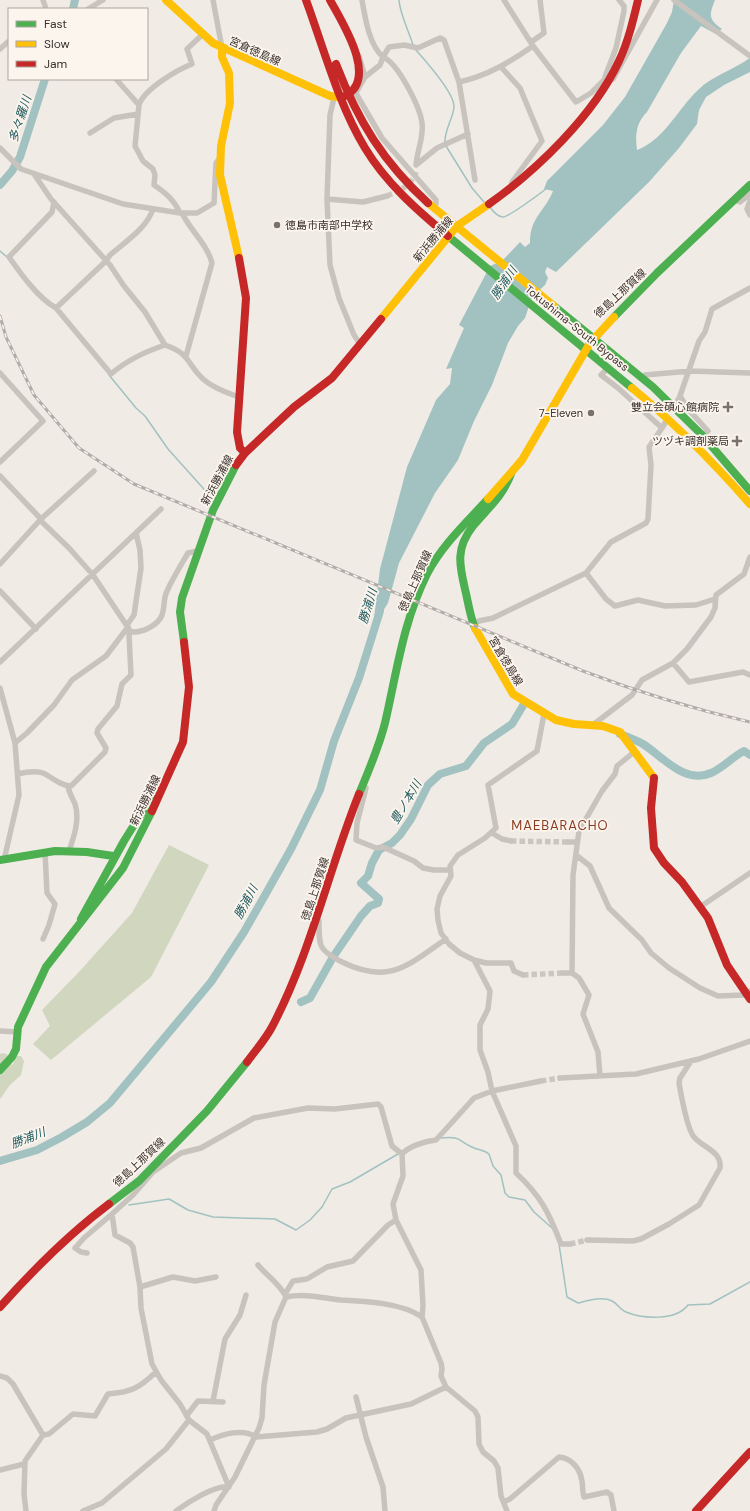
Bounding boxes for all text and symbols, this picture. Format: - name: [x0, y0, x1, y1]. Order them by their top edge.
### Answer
- legend: [8, 8, 148, 80]
- text: Fast: [44, 16, 67, 32]
- street label: 宮倉徳島線: [227, 33, 283, 69]
- text: Slow: [44, 36, 70, 52]
- text: Jam: [44, 56, 67, 72]
- water label: 多々羅川: [5, 92, 36, 144]
- street label: 新浜勝浦線: [410, 213, 456, 265]
- place label: 徳島市南部中学校: [285, 218, 373, 232]
- marker: 徳島市南部中学校: [272, 220, 282, 230]
- water label: 勝浦川: [487, 262, 522, 302]
- street label: 徳島上那賀線: [591, 265, 649, 321]
- street label: Tokushima-South Bypass: [522, 282, 632, 374]
- place label: 雙立会碩心館病院: [631, 400, 719, 414]
- marker: 雙立会碩心館病院: [722, 401, 734, 413]
- place label: 7-Eleven: [539, 406, 583, 420]
- marker: 7-Eleven: [586, 408, 596, 418]
- place label: ツヅキ調剤薬局: [652, 434, 729, 448]
- marker: ツヅキ調剤薬局: [732, 436, 742, 446]
- street label: 新浜勝浦線: [198, 452, 236, 508]
- street label: 徳島上那賀線: [395, 548, 435, 614]
- water label: 勝浦川: [355, 585, 381, 626]
- street label: 宮倉徳島線: [486, 634, 526, 688]
- street label: 新浜勝浦線: [127, 772, 163, 828]
- water label: 豊ノ本川: [387, 776, 426, 827]
- district label: MAEBARACHO: [511, 817, 609, 834]
- street label: 徳島上那賀線: [298, 855, 332, 923]
- water label: 勝浦川: [230, 881, 262, 922]
- water label: 勝浦川: [8, 1123, 50, 1152]
- street label: 徳島上那賀線: [110, 1134, 168, 1190]

